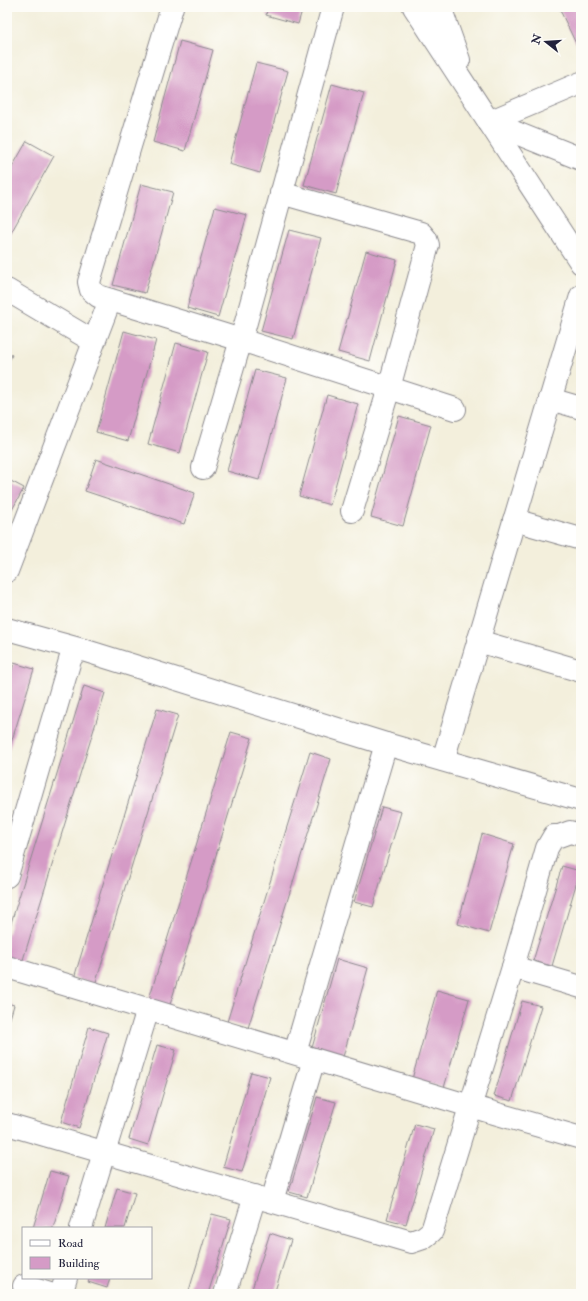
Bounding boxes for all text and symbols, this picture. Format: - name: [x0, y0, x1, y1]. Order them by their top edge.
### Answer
- north arrow: [526, 22, 566, 62]
- text: N: [529, 32, 545, 47]
- legend: [22, 1227, 152, 1279]
- text: Road: [58, 1236, 83, 1251]
- text: Building: [58, 1256, 101, 1271]

